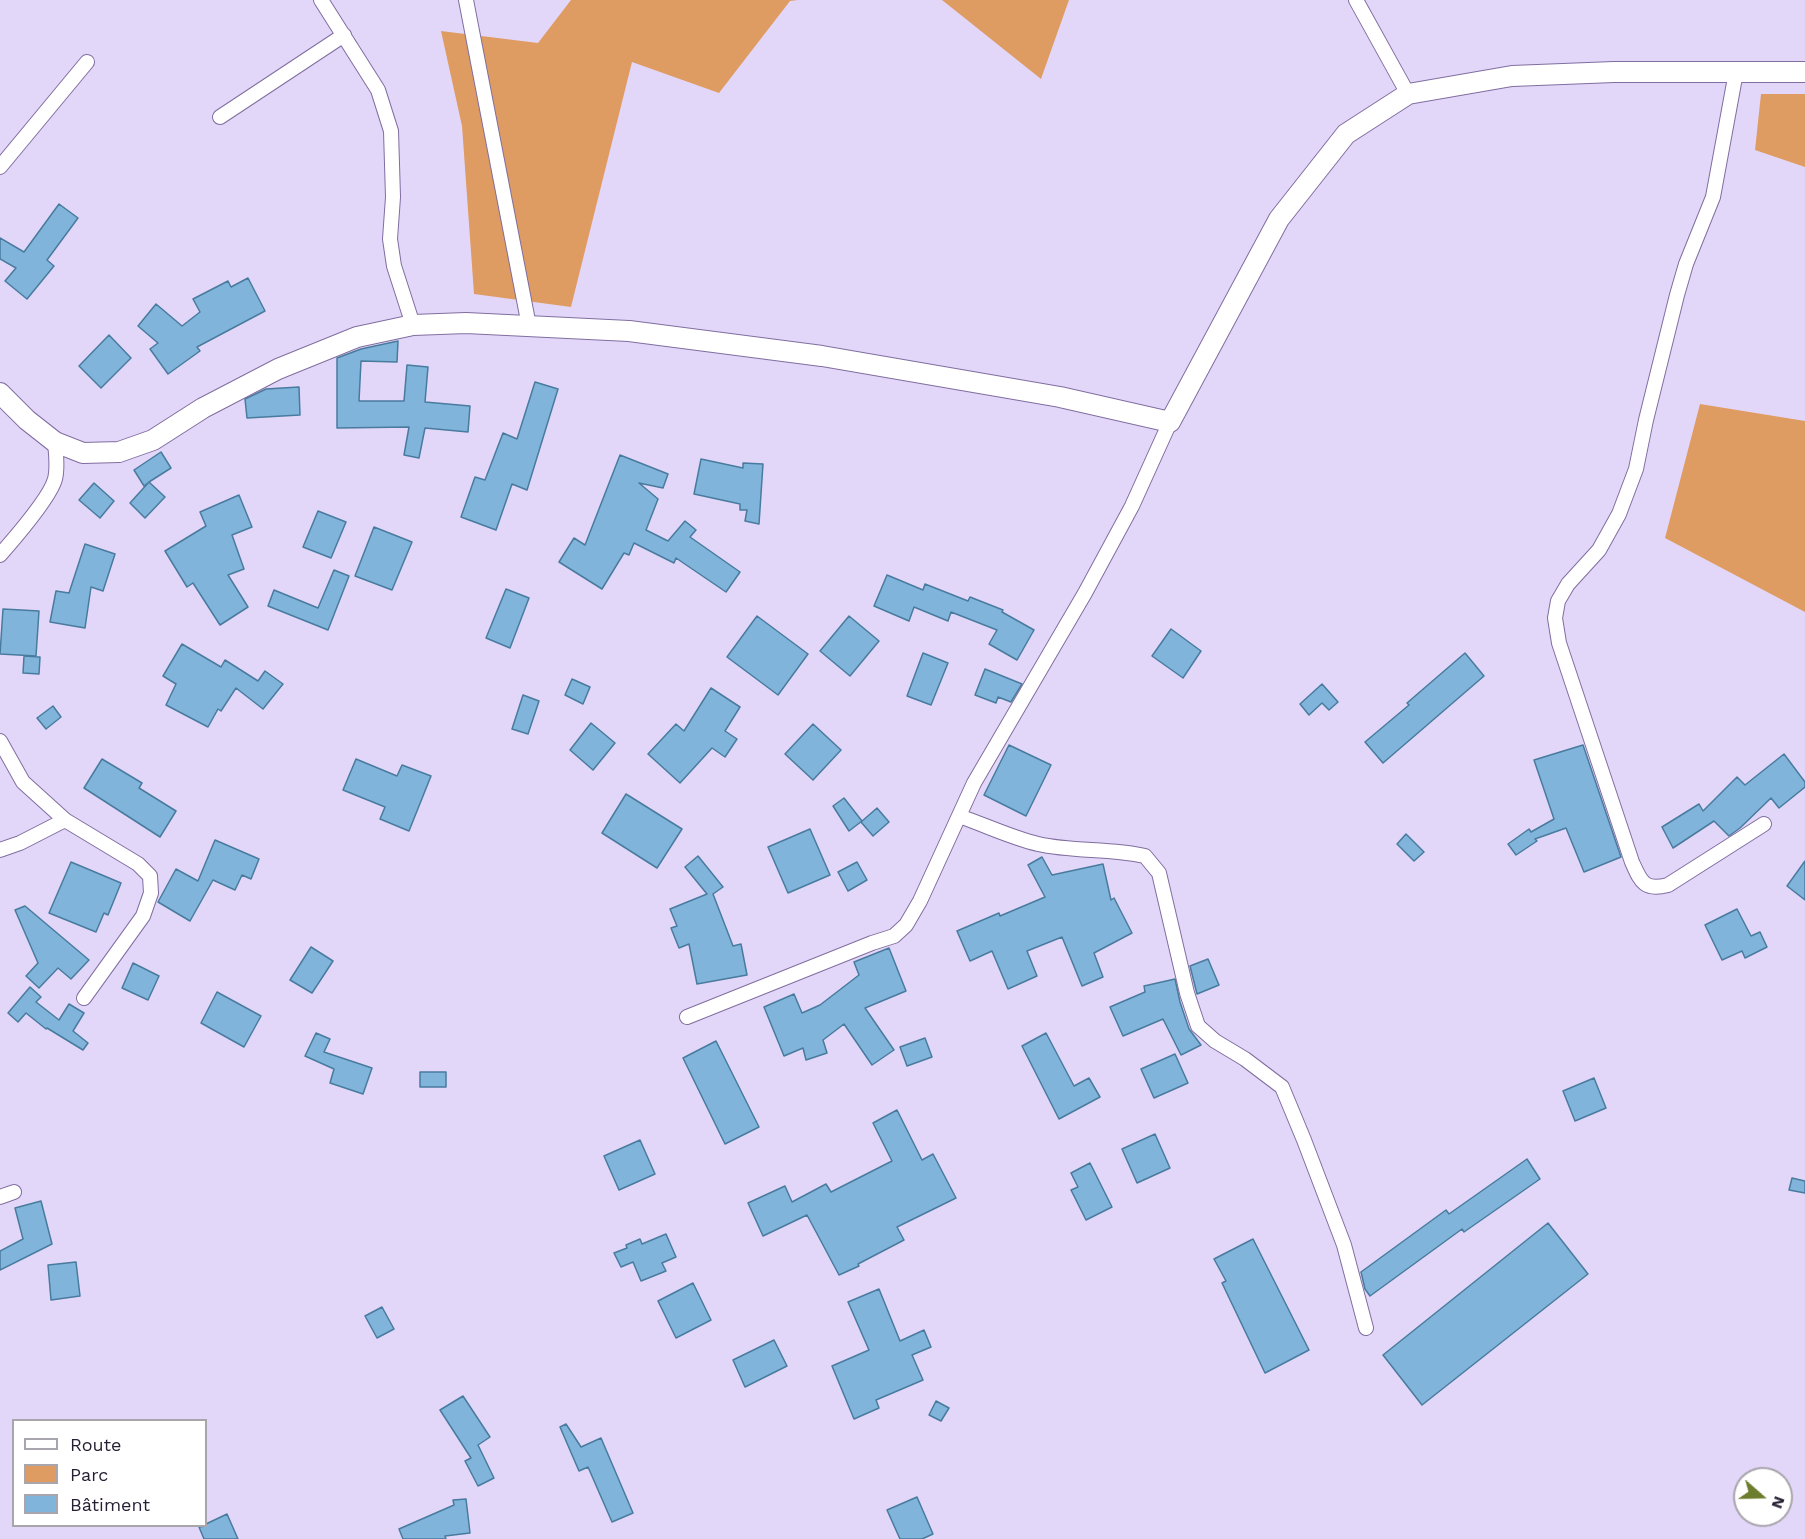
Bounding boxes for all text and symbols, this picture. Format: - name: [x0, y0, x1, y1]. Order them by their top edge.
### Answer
- legend: [12, 1419, 207, 1527]
- text: Route: [70, 1434, 122, 1455]
- text: Parc: [70, 1464, 108, 1485]
- north arrow: [1733, 1467, 1793, 1527]
- text: Bâtiment: [70, 1494, 150, 1515]
- text: N: [1768, 1494, 1789, 1511]

